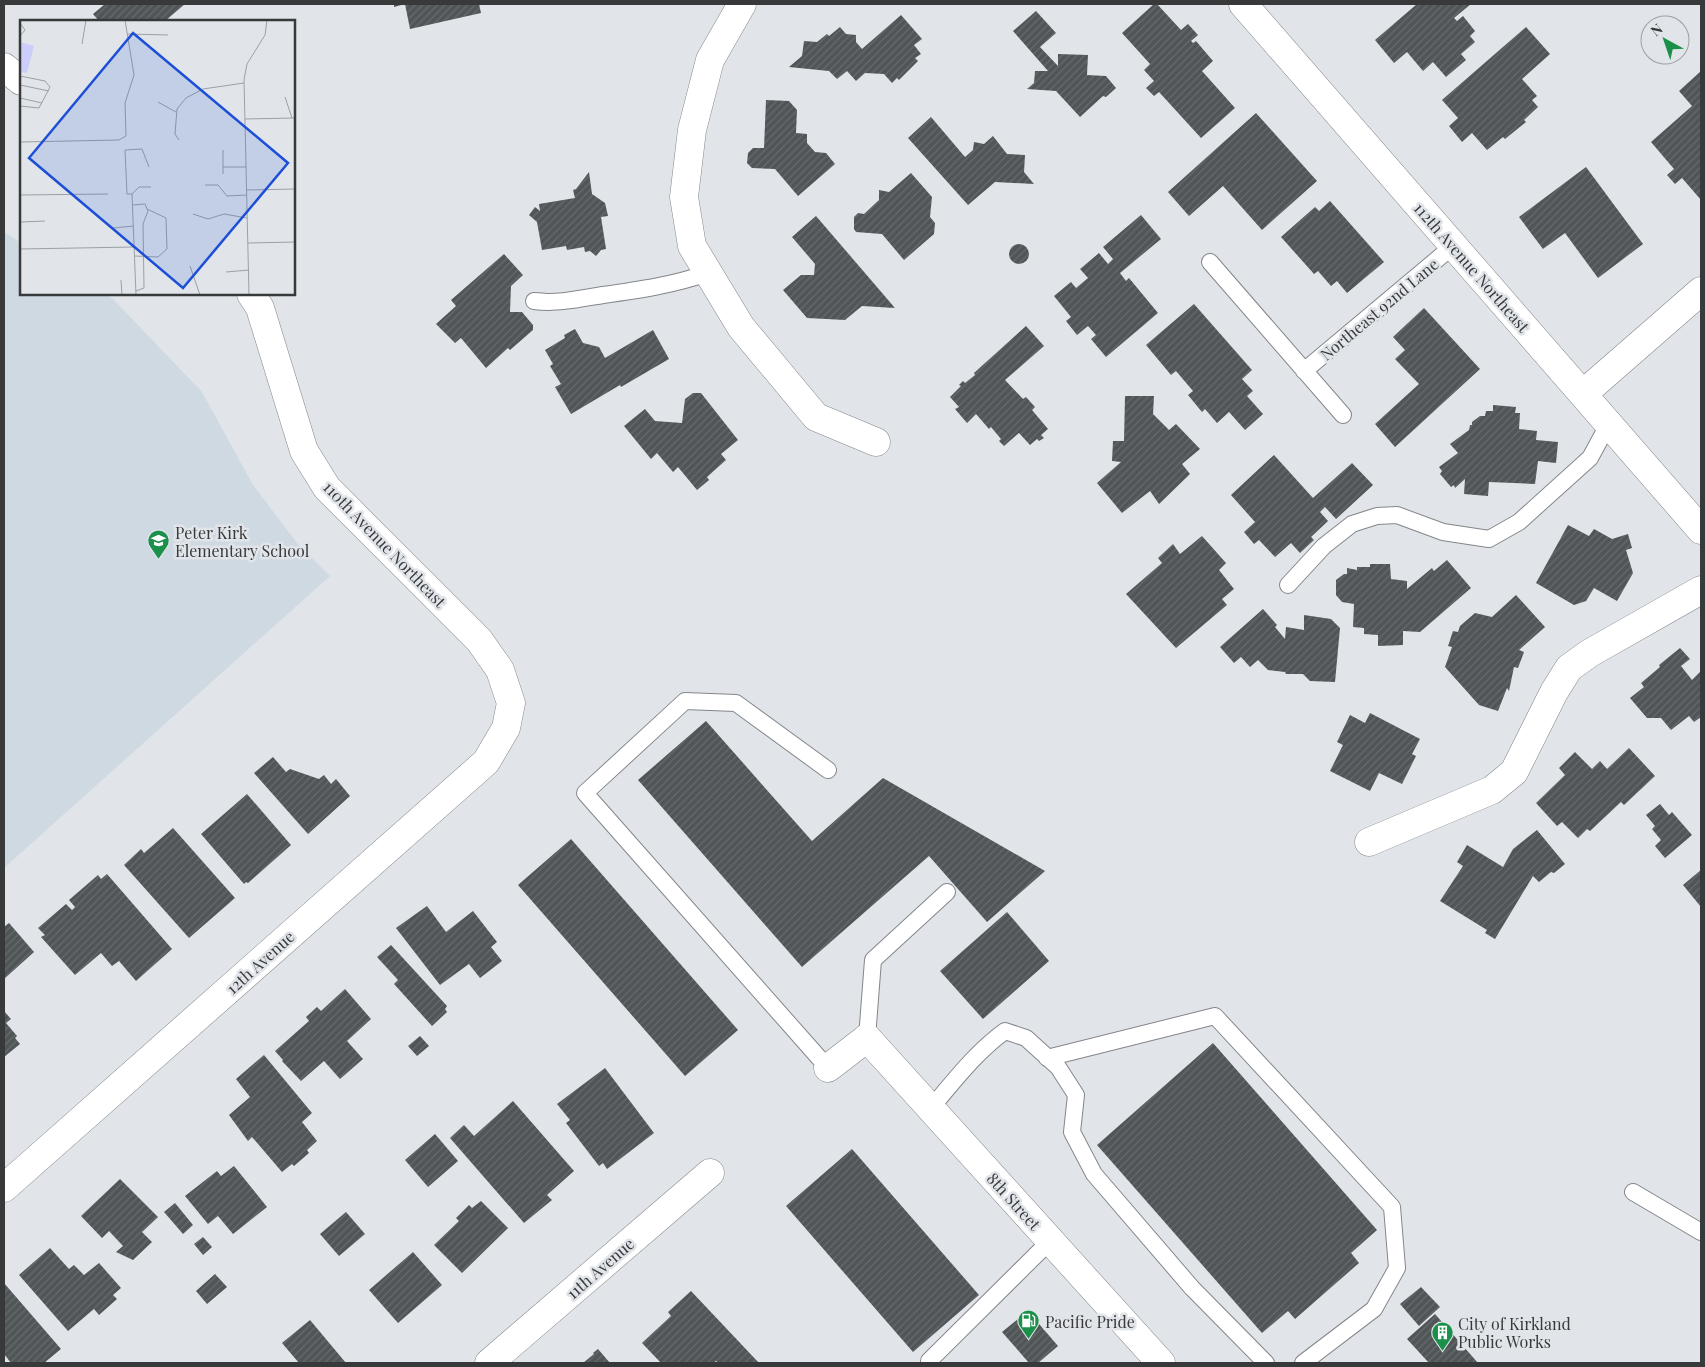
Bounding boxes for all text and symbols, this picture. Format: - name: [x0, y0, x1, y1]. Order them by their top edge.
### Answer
- north arrow: [1640, 15, 1690, 65]
- text: N: [1646, 19, 1666, 40]
- inset map: [20, 20, 295, 295]
- street label: 112th Avenue Northeast: [1410, 198, 1534, 337]
- street label: Northeast 92nd Lane: [1315, 253, 1443, 365]
- street label: 110th Avenue Northeast: [319, 476, 451, 612]
- place label: Peter Kirk Elementary School: [175, 522, 310, 561]
- school or university icon: Peter Kirk Elementary School: [147, 529, 171, 560]
- street label: 12th Avenue: [221, 926, 299, 998]
- street label: 8th Street: [983, 1168, 1046, 1234]
- street label: 11th Avenue: [562, 1233, 638, 1303]
- fuel station icon: Pacific Pride: [1017, 1309, 1041, 1340]
- place label: Pacific Pride: [1045, 1311, 1135, 1332]
- place label: City of Kirkland Public Works: [1458, 1313, 1571, 1352]
- building icon: City of Kirkland Public Works: [1430, 1320, 1454, 1351]

